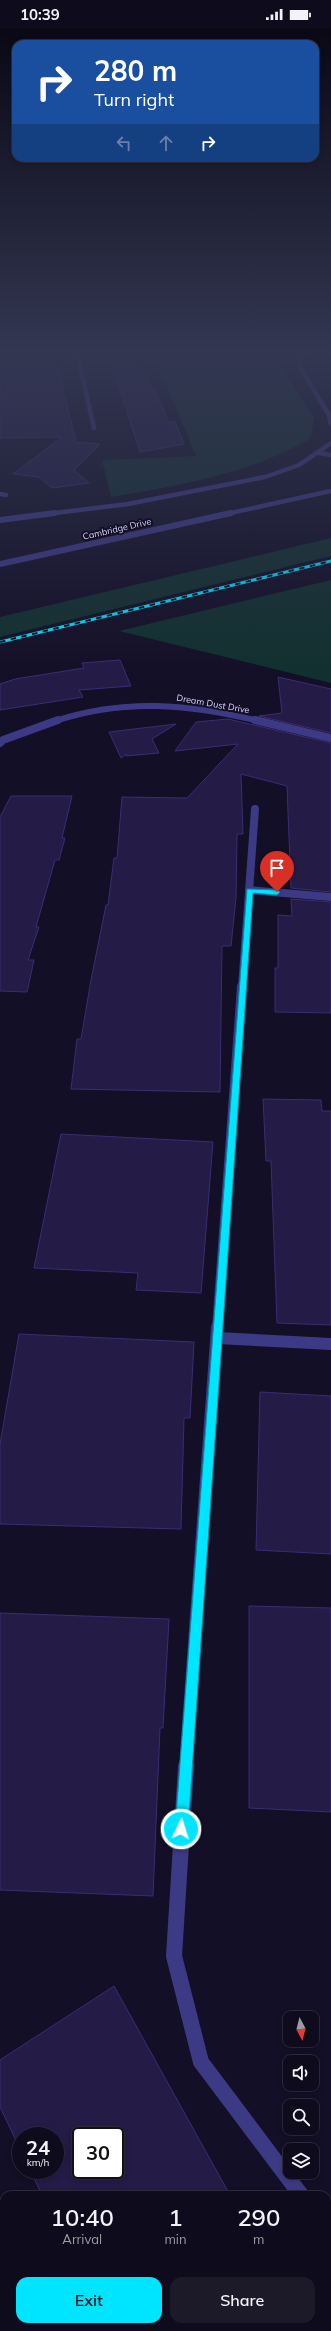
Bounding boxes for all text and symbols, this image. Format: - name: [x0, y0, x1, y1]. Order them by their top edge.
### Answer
- text: 10:39: [20, 5, 60, 24]
- text: 280 m: [94, 53, 177, 88]
- icon: right: [28, 56, 80, 108]
- text: Turn right: [94, 88, 174, 111]
- icon: left: [113, 132, 135, 154]
- icon: ahead: [155, 132, 177, 154]
- icon: right: [197, 132, 219, 154]
- street label: Cambridge Drive: [82, 515, 152, 542]
- street label: Dream Dust Drive: [176, 692, 251, 715]
- pin: [260, 851, 294, 892]
- icon: arrive: [266, 857, 288, 879]
- position arrow: [160, 1808, 202, 1850]
- north arrow: [283, 2011, 319, 2047]
- map controls: [283, 2011, 319, 2179]
- button: sound: [283, 2055, 319, 2091]
- button: search: [283, 2099, 319, 2135]
- speed limit sign: 30: [72, 2127, 124, 2179]
- text: 24: [26, 2135, 50, 2160]
- button: layers: [283, 2143, 319, 2179]
- text: km/h: [27, 2156, 49, 2169]
- text: 10:40: [51, 2202, 114, 2232]
- text: 1: [168, 2202, 183, 2232]
- text: 290: [237, 2202, 280, 2232]
- text: Arrival: [62, 2231, 102, 2247]
- text: min: [164, 2231, 187, 2247]
- text: m: [253, 2231, 264, 2247]
- button: Exit: [16, 2277, 162, 2323]
- button: Share: [170, 2277, 315, 2323]

